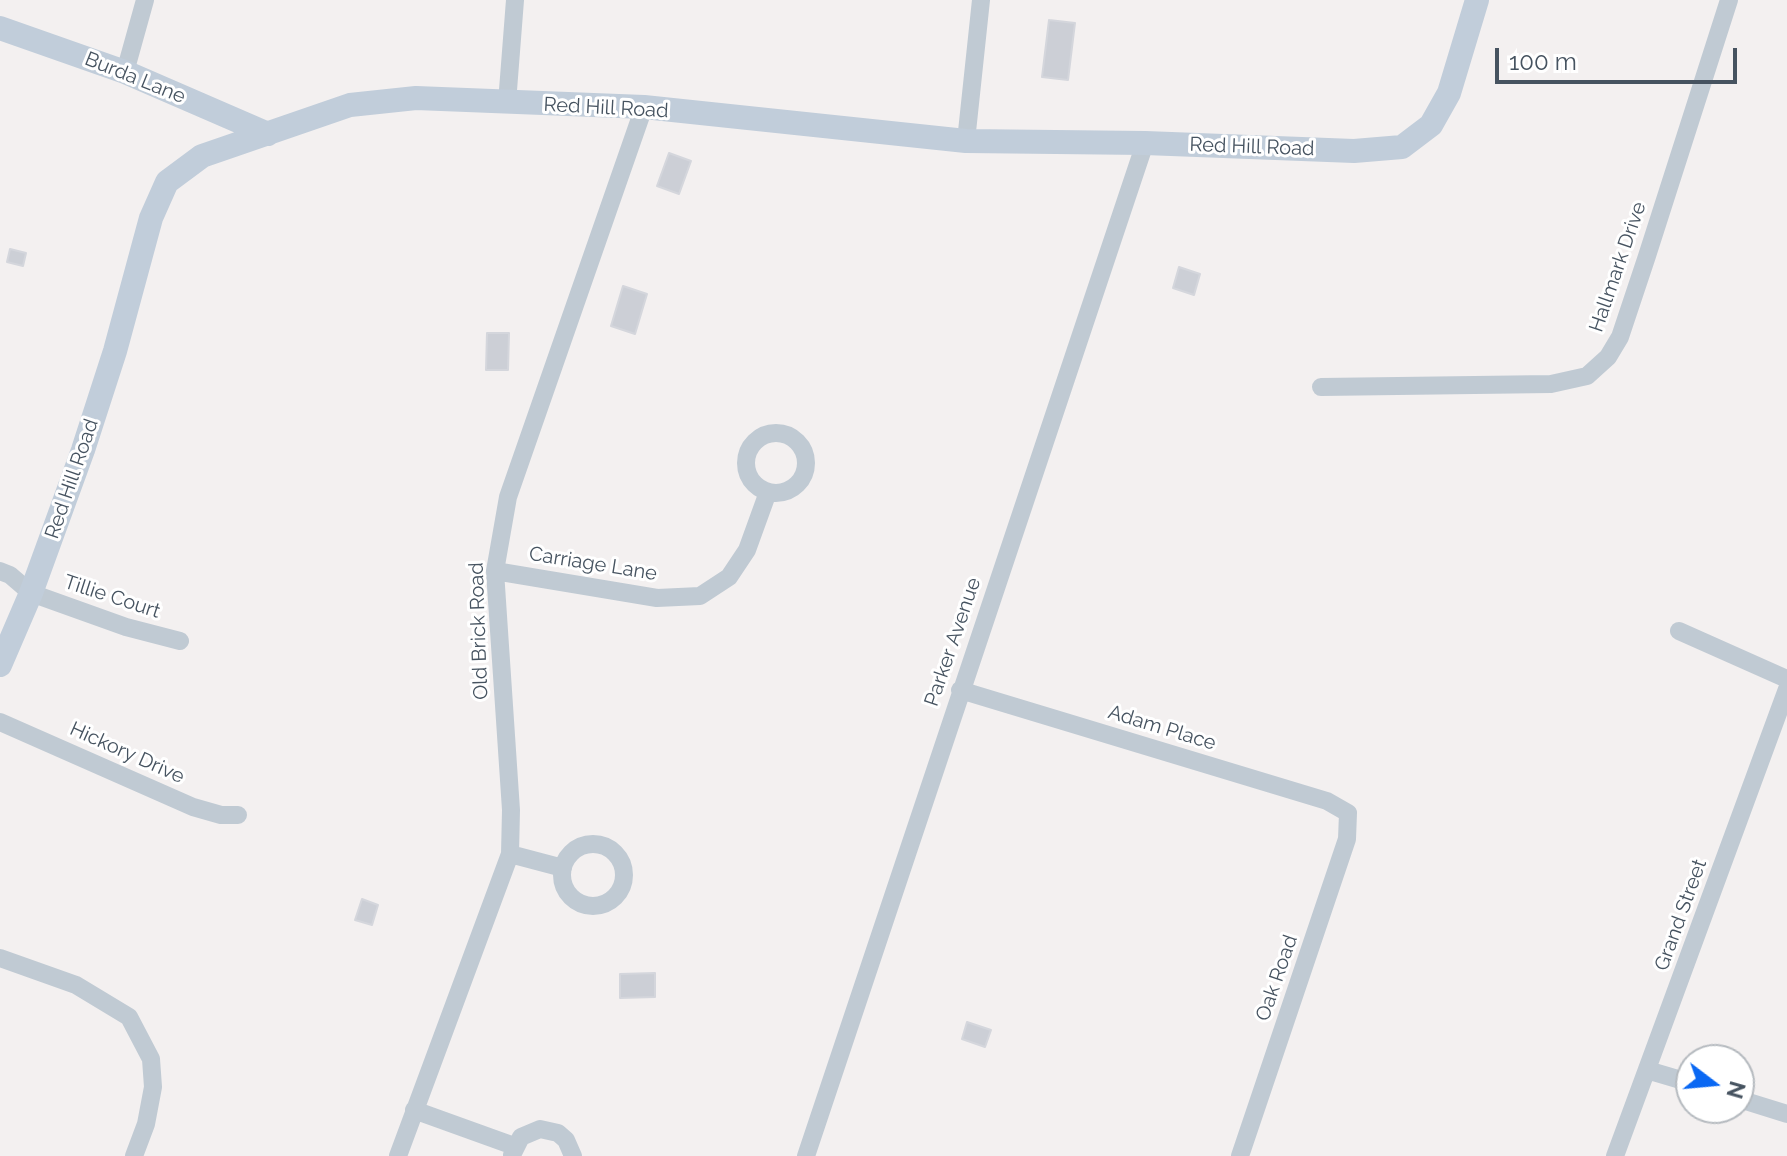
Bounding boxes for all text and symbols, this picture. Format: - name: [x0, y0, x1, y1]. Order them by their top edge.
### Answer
- scale bar: [1499, 32, 1741, 82]
- street label: Burda Lane: [81, 47, 189, 109]
- text: 100 m: [1509, 47, 1577, 76]
- street label: Red Hill Road: [543, 93, 669, 123]
- street label: Red Hill Road: [1189, 133, 1315, 161]
- street label: Hallmark Drive: [1584, 199, 1652, 335]
- street label: Red Hill Road: [40, 416, 104, 542]
- street label: Carriage Lane: [527, 542, 659, 586]
- street label: Old Brick Road: [465, 562, 493, 700]
- street label: Tillie Court: [61, 570, 163, 624]
- street label: Parker Avenue: [920, 575, 986, 709]
- street label: Adam Place: [1105, 700, 1219, 756]
- street label: Hickory Drive: [66, 717, 188, 789]
- street label: Grand Street: [1650, 856, 1712, 974]
- street label: Oak Road: [1251, 932, 1303, 1024]
- north arrow: [1675, 1044, 1755, 1124]
- text: N: [1721, 1078, 1751, 1102]

